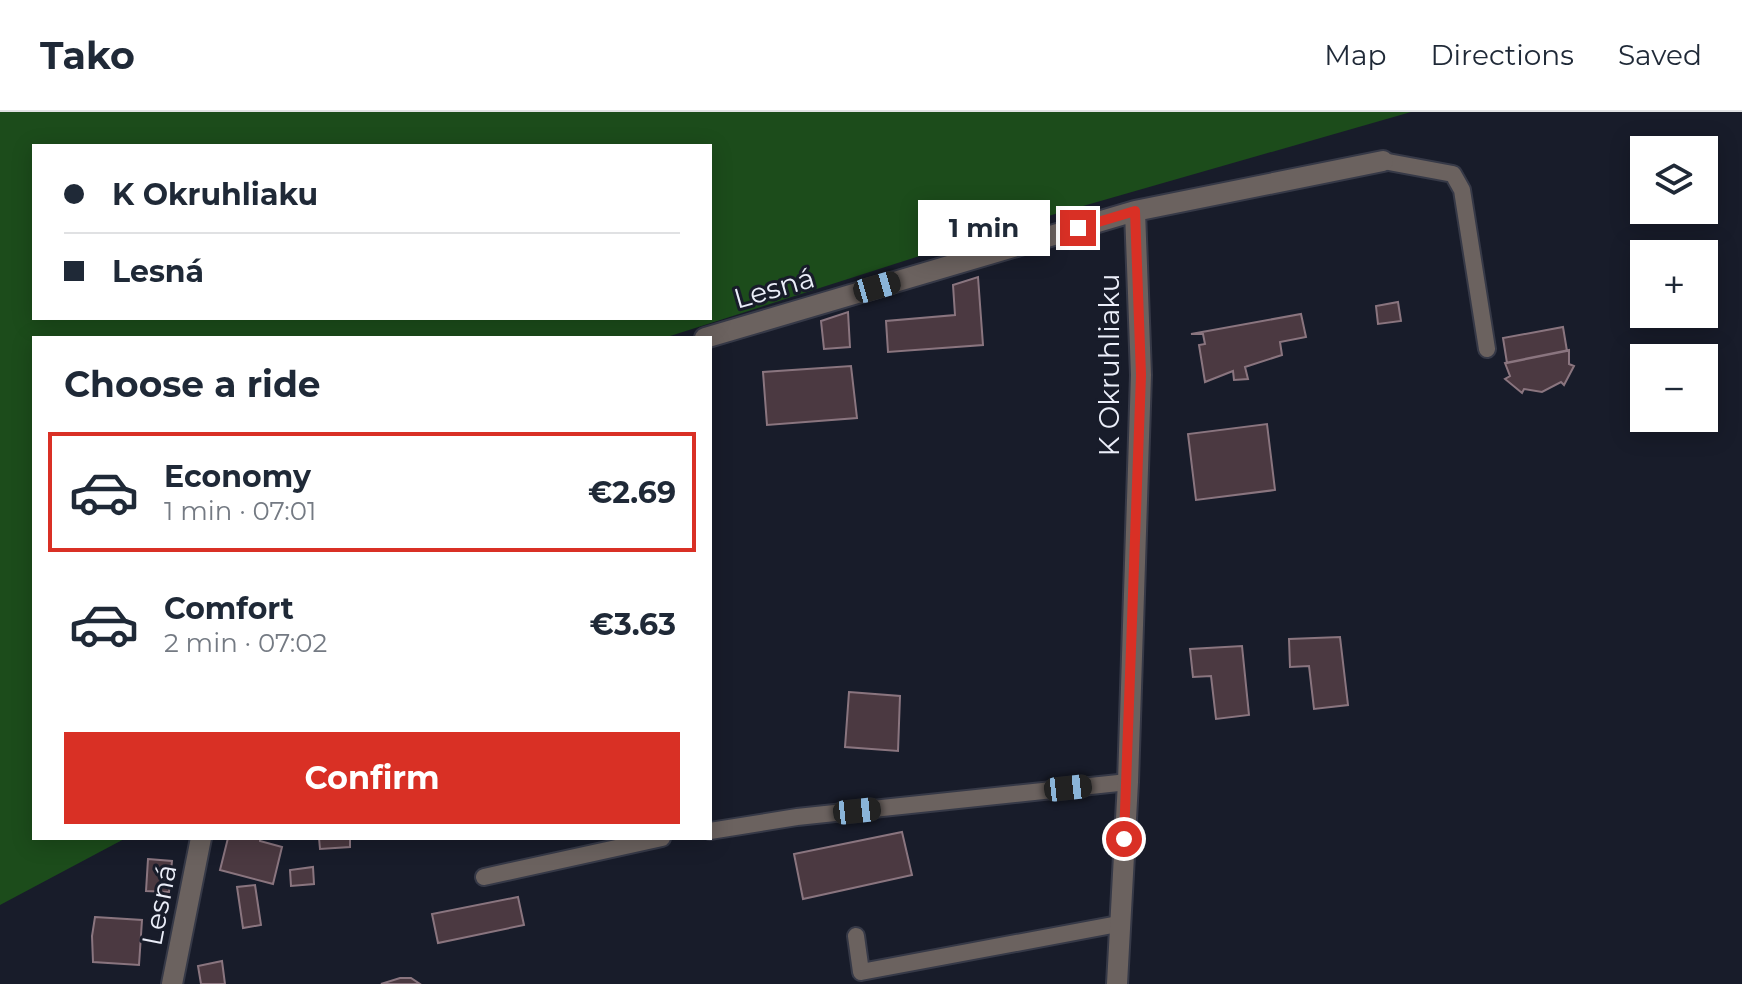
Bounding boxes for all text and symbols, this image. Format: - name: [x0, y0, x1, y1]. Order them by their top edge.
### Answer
- text: Tako: [40, 32, 135, 79]
- text: Map: [1324, 38, 1386, 72]
- text: Directions: [1430, 38, 1574, 72]
- text: Saved: [1618, 38, 1702, 72]
- map controls: [1630, 136, 1718, 432]
- button: layers: [1630, 136, 1718, 224]
- text: K Okruhliaku: [112, 176, 318, 213]
- callout: 1 min: [918, 200, 1050, 256]
- route end: [1060, 210, 1096, 246]
- text: 1 min: [949, 212, 1019, 244]
- button: +: [1630, 240, 1718, 328]
- text: Lesná: [112, 253, 204, 290]
- street label: Lesná: [730, 260, 818, 316]
- car: [851, 269, 903, 305]
- street label: K Okruhliaku: [1092, 273, 1126, 457]
- button: −: [1630, 344, 1718, 432]
- text: Choose a ride: [64, 362, 321, 406]
- icon: car: [68, 456, 140, 528]
- text: Economy: [164, 458, 311, 495]
- text: €2.69: [588, 474, 676, 511]
- text: 1 min · 07:01: [164, 495, 316, 527]
- icon: car: [68, 588, 140, 660]
- text: Comfort: [164, 590, 294, 627]
- text: €3.63: [590, 606, 676, 643]
- text: 2 min · 07:02: [164, 627, 327, 659]
- button: Confirm: [64, 732, 680, 824]
- car: [1043, 774, 1093, 802]
- car: [832, 797, 882, 825]
- route start: [1106, 821, 1142, 857]
- street label: Lesná: [134, 861, 184, 949]

